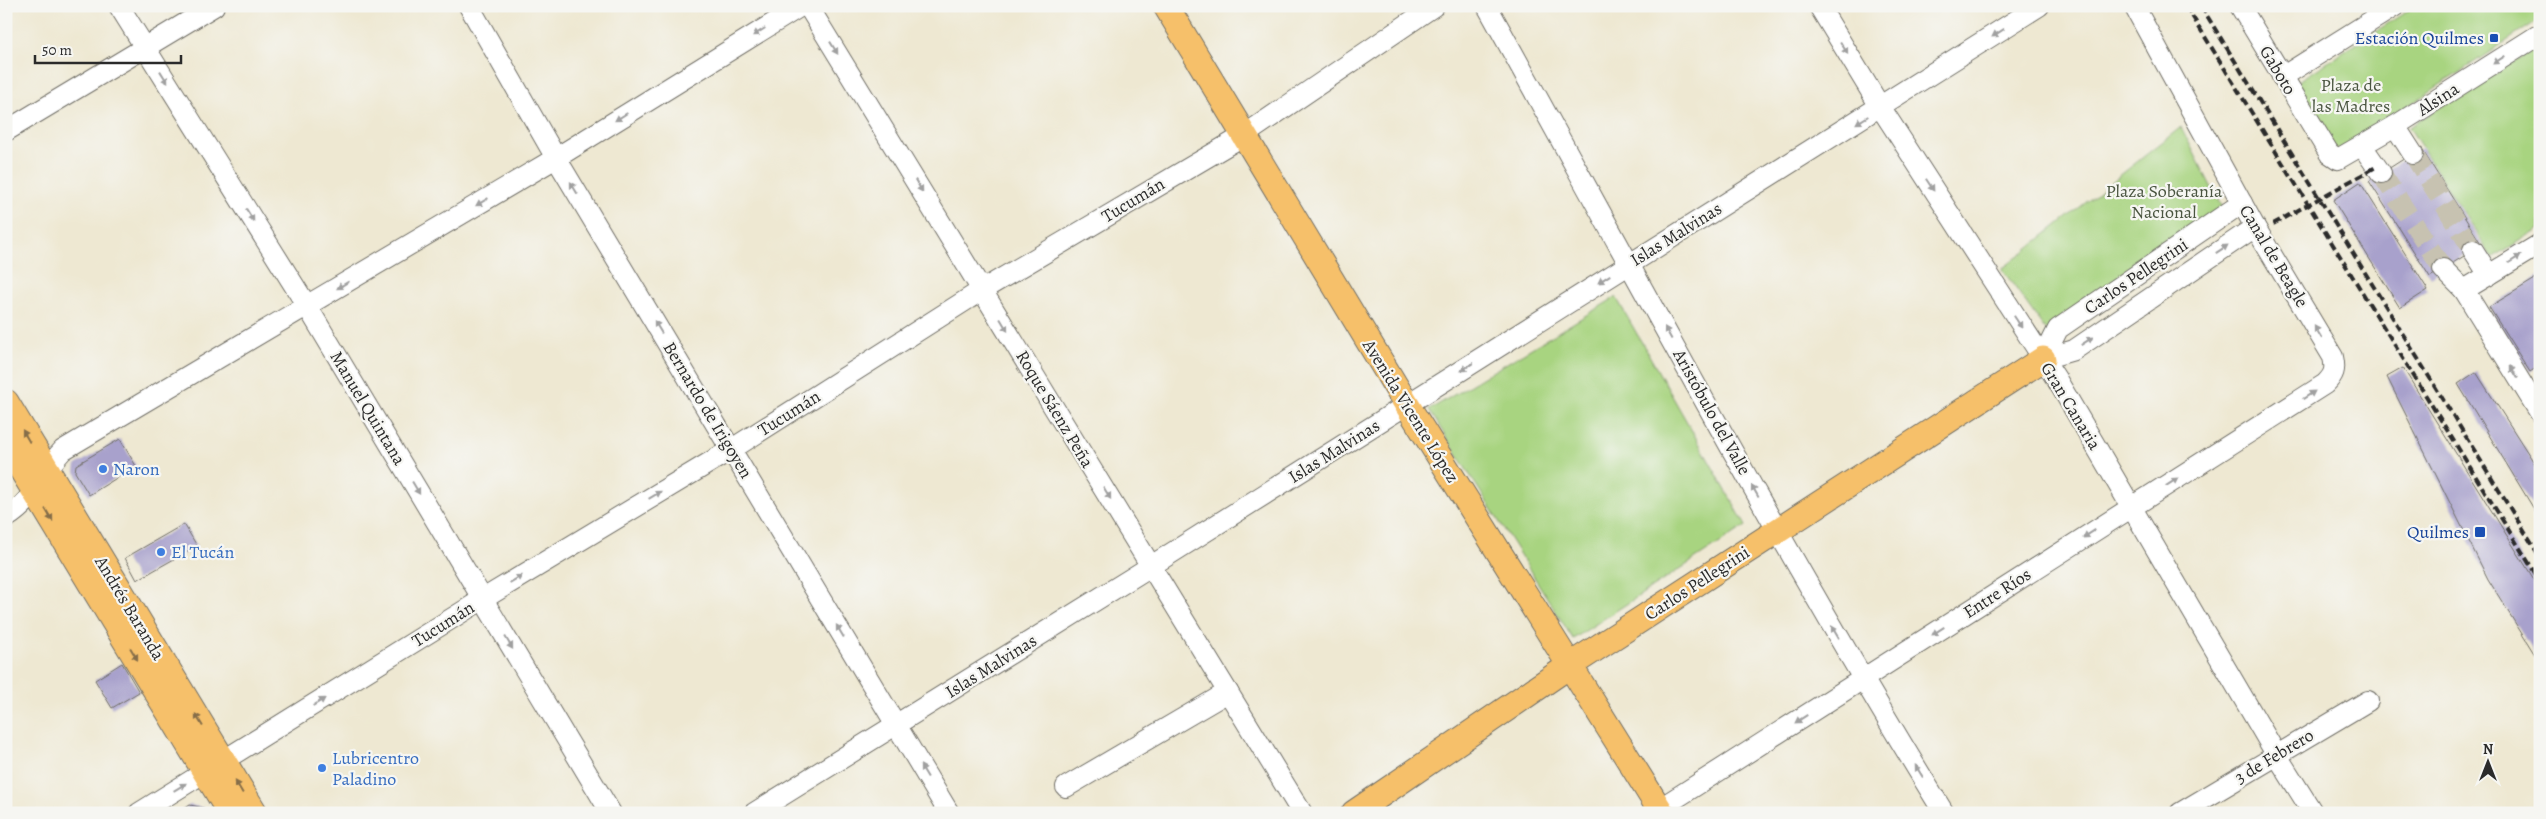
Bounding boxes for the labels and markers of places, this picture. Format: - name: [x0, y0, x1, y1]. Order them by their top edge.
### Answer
- place label: Estación Quilmes: [2355, 26, 2484, 50]
- marker: Estación Quilmes: [2488, 32, 2500, 44]
- place label: Naron: [113, 457, 160, 481]
- marker: Naron: [97, 463, 109, 475]
- place label: Quilmes: [2407, 520, 2469, 544]
- marker: Quilmes: [2473, 525, 2487, 539]
- place label: El Tucán: [171, 540, 234, 564]
- marker: El Tucán: [155, 546, 167, 558]
- place label: Lubricentro Paladino: [332, 746, 419, 791]
- marker: Lubricentro Paladino: [316, 762, 328, 774]

